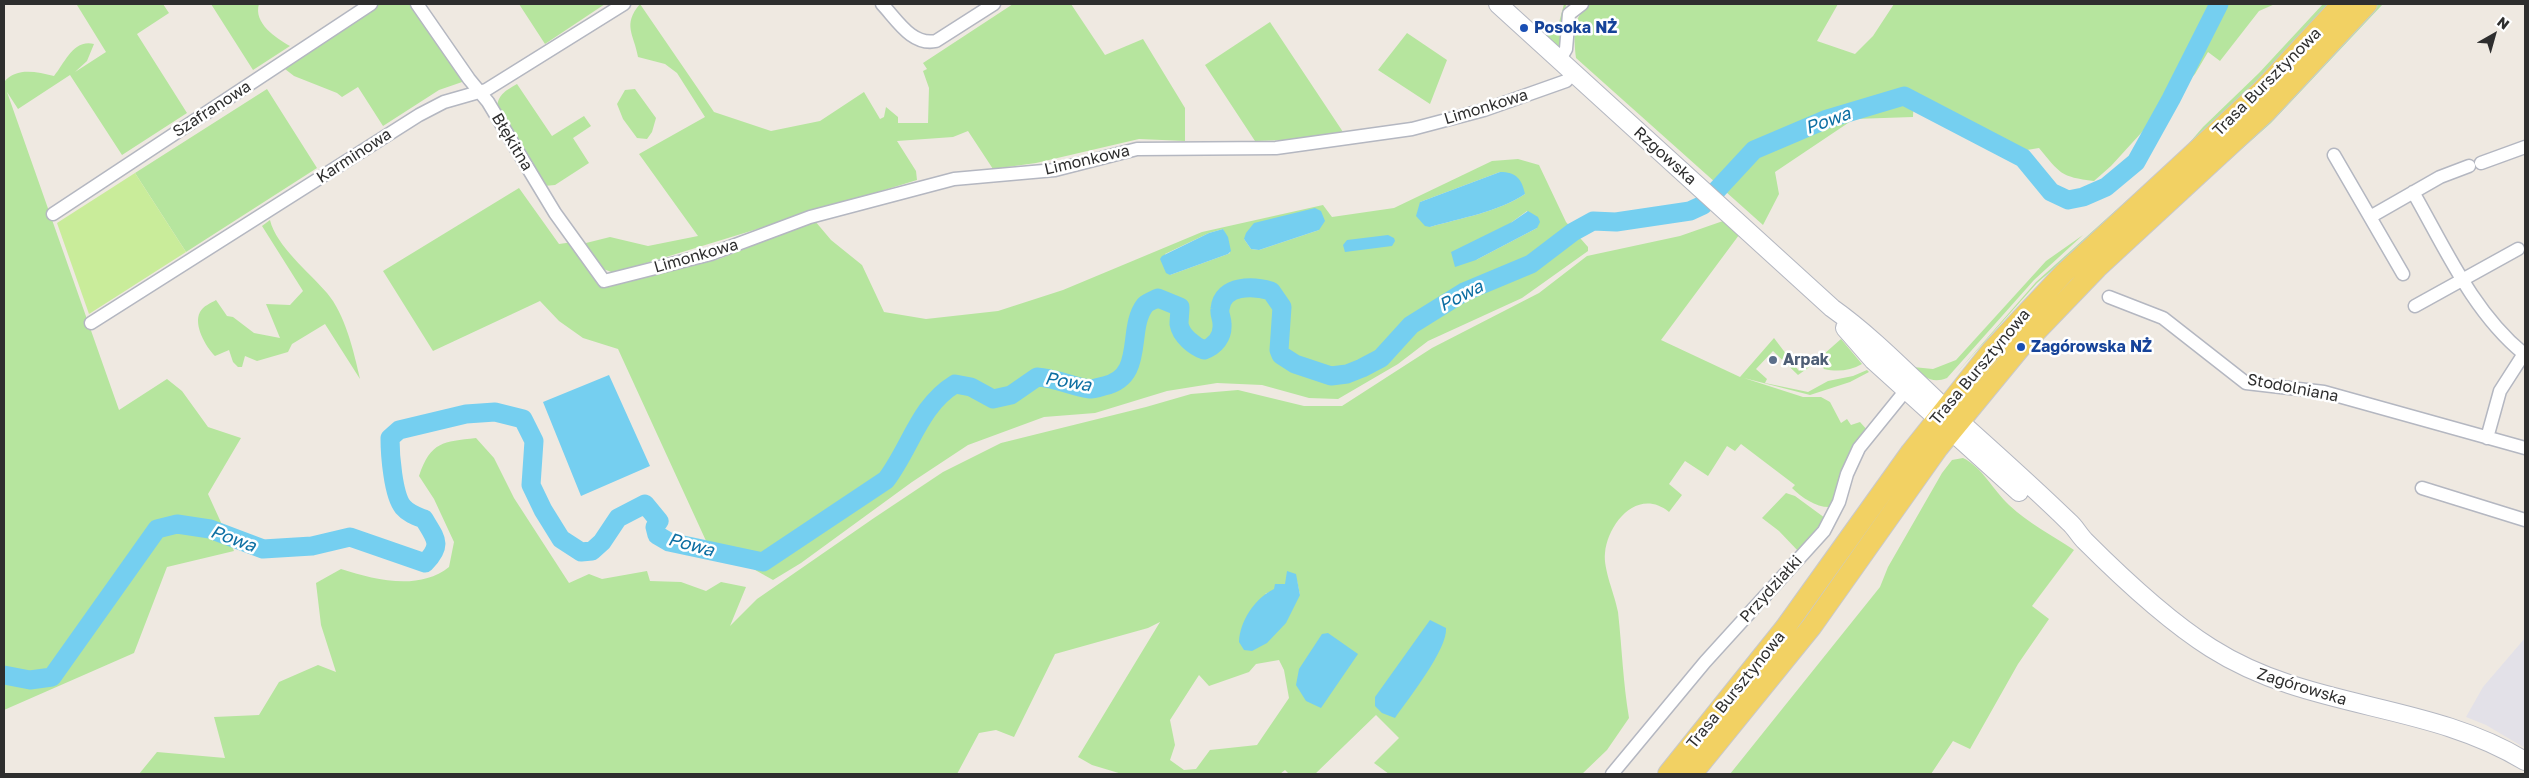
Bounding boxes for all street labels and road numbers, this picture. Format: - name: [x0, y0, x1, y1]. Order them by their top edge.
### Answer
- street label: Trasa Bursztynowa: [2209, 24, 2325, 140]
- street label: Szafranowa: [169, 77, 255, 141]
- street label: Limonkowa: [1442, 85, 1530, 129]
- street label: Błękitna: [487, 110, 537, 174]
- street label: Rzgowska: [1630, 123, 1700, 189]
- street label: Karminowa: [313, 125, 395, 187]
- street label: Limonkowa: [1043, 141, 1131, 179]
- street label: Limonkowa: [652, 235, 740, 277]
- street label: Trasa Bursztynowa: [1926, 305, 2034, 429]
- street label: Stodolniana: [2246, 370, 2340, 406]
- street label: Przydziałki: [1736, 551, 1806, 627]
- street label: Trasa Bursztynowa: [1683, 627, 1789, 753]
- street label: Zagórowska: [2255, 664, 2349, 710]

